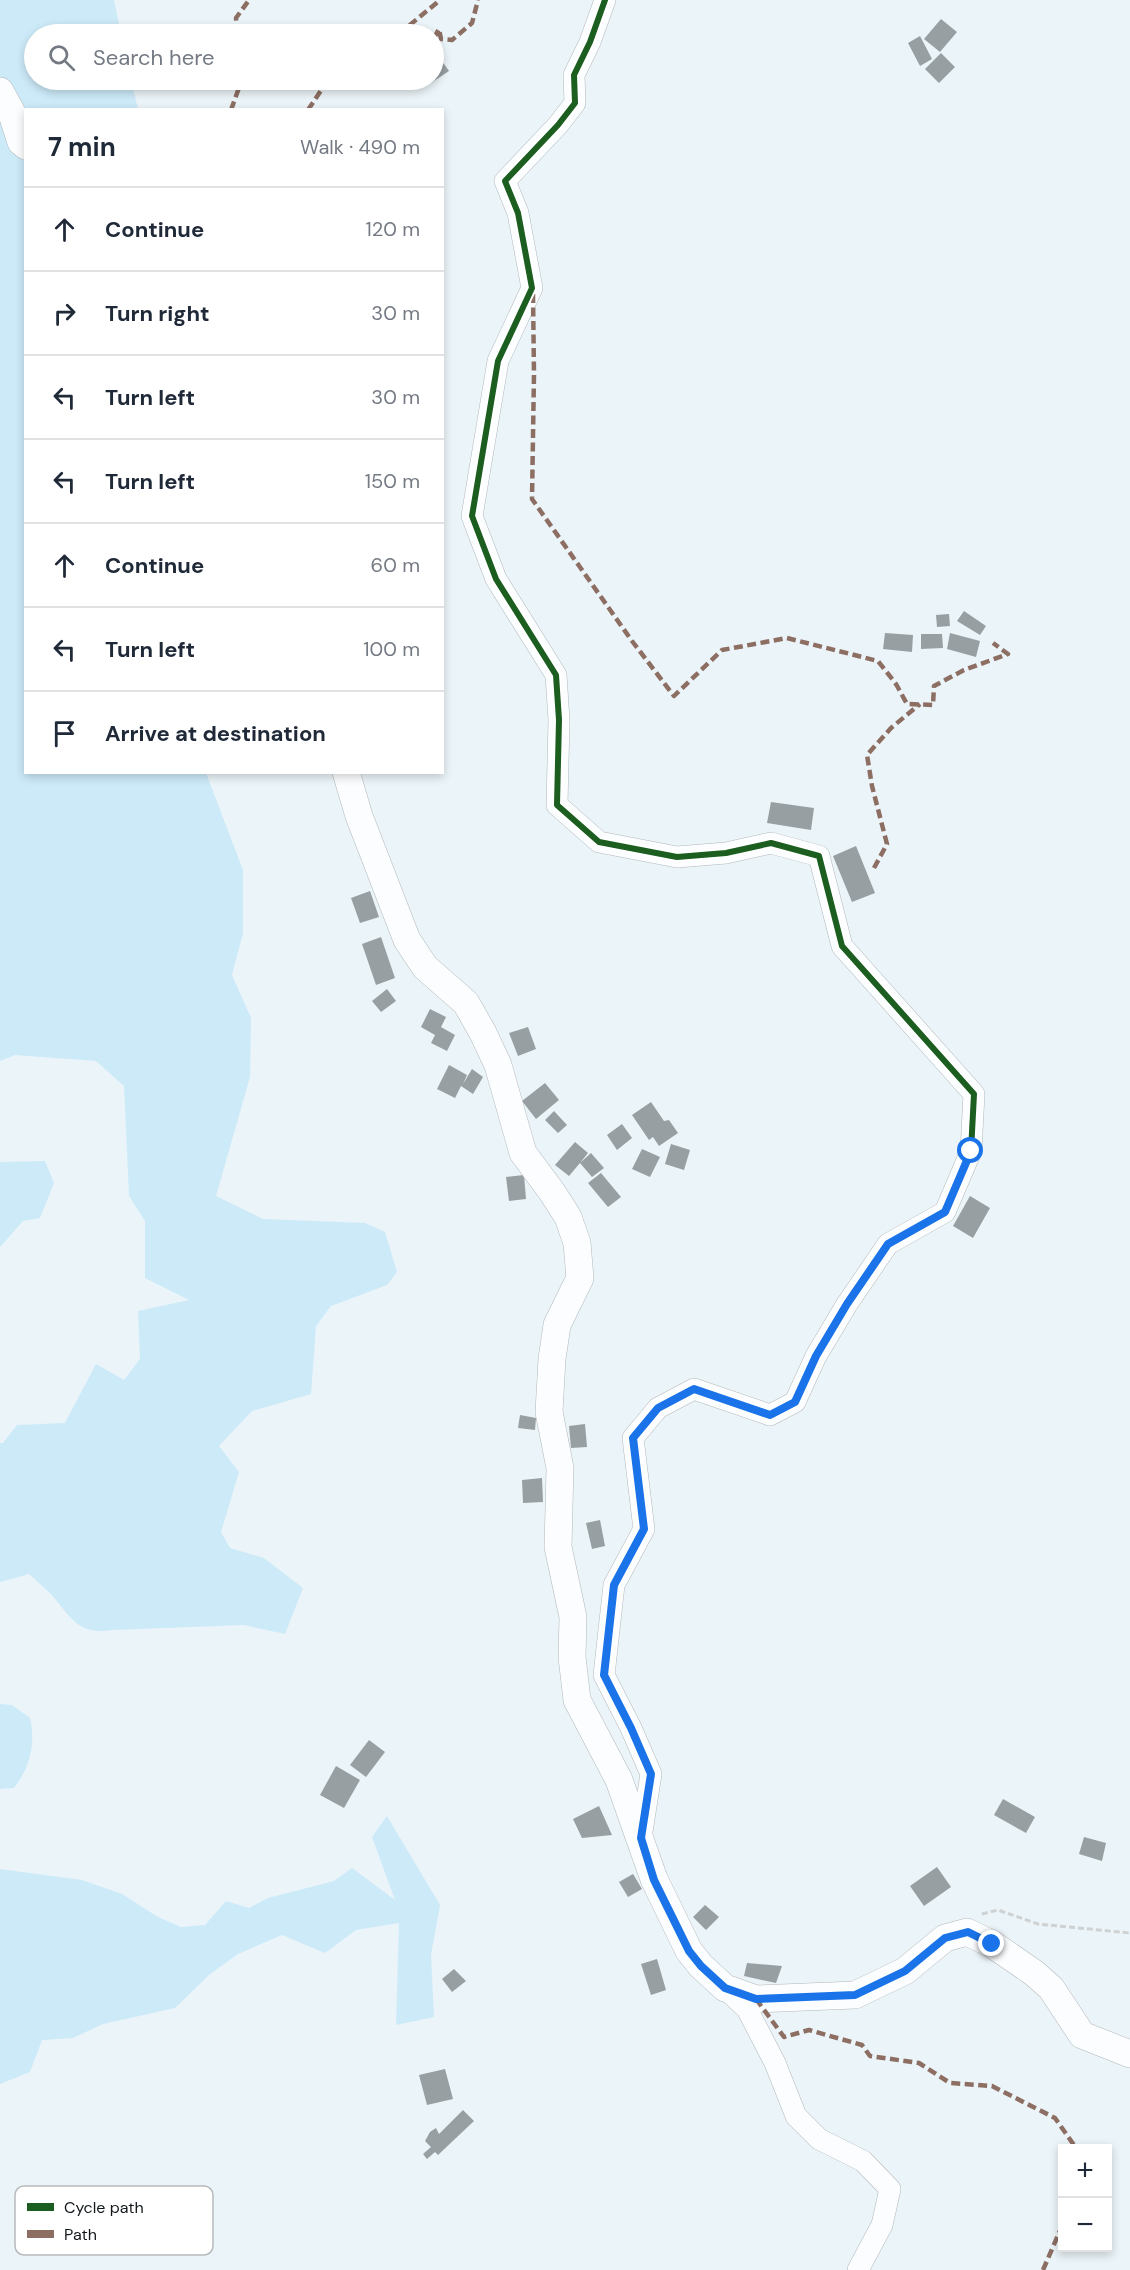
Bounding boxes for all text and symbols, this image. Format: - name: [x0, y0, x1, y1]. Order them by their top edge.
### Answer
- search box: [24, 24, 444, 90]
- icon: search: [45, 41, 78, 74]
- text: Search here: [93, 43, 214, 72]
- text: 7 min: [48, 130, 116, 164]
- text: Walk · 490 m: [300, 134, 420, 160]
- icon: ahead: [48, 213, 81, 246]
- text: Continue: [105, 215, 204, 244]
- text: 120 m: [366, 216, 420, 242]
- icon: right: [48, 297, 81, 330]
- text: Turn right: [105, 299, 210, 328]
- text: 30 m: [371, 300, 420, 326]
- icon: left: [48, 381, 81, 414]
- text: Turn left: [105, 383, 195, 412]
- text: 30 m: [371, 384, 420, 410]
- icon: left: [48, 465, 81, 498]
- text: Turn left: [105, 467, 195, 496]
- text: 150 m: [365, 468, 420, 494]
- icon: ahead: [48, 549, 81, 582]
- text: Continue: [105, 551, 204, 580]
- text: 60 m: [371, 552, 420, 578]
- icon: left: [48, 633, 81, 666]
- text: Turn left: [105, 635, 195, 664]
- text: 100 m: [363, 636, 420, 662]
- icon: arrive: [48, 717, 81, 750]
- text: Arrive at destination: [105, 719, 326, 748]
- route start: [957, 1137, 983, 1163]
- route end: [978, 1930, 1004, 1956]
- map controls: [1058, 2144, 1112, 2252]
- button: +: [1058, 2144, 1112, 2198]
- legend: [15, 2186, 213, 2255]
- text: Cycle path: [64, 2197, 144, 2218]
- button: −: [1058, 2198, 1112, 2252]
- text: Path: [64, 2224, 97, 2245]

